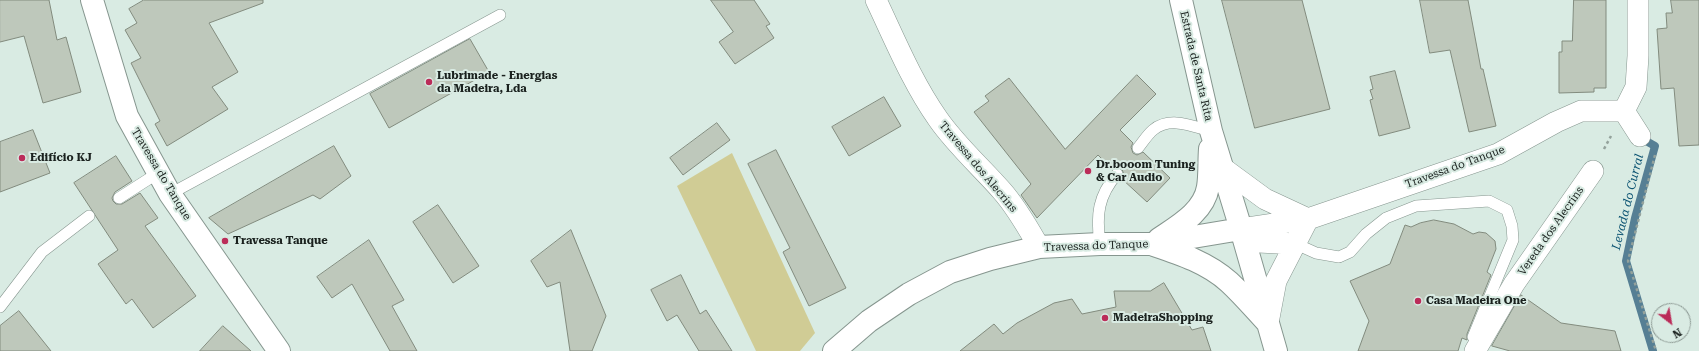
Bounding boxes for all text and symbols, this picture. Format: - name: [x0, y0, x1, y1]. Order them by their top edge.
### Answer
- street label: Estrada de Santa Rita: [1177, 10, 1215, 122]
- place label: Lubrimade - Energias da Madeira, Lda: [437, 69, 557, 95]
- marker: Lubrimade - Energias da Madeira, Lda: [424, 77, 434, 87]
- street label: Travessa dos Alecrins: [936, 119, 1020, 215]
- street label: Travessa do Tanque: [128, 126, 194, 222]
- street label: Travessa do Tanque: [1403, 143, 1507, 191]
- place label: Edifício KJ: [30, 151, 92, 165]
- marker: Edifício KJ: [17, 153, 27, 163]
- water label: Levada do Curral: [1609, 153, 1647, 251]
- place label: Dr.booom Tuning & Car Audio: [1096, 158, 1195, 184]
- marker: Dr.booom Tuning & Car Audio: [1083, 166, 1093, 176]
- street label: Vereda dos Alecrins: [1515, 184, 1587, 278]
- place label: Travessa Tanque: [233, 234, 328, 248]
- marker: Travessa Tanque: [220, 236, 230, 246]
- street label: Travessa do Tanque: [1043, 238, 1149, 254]
- place label: Casa Madeira One: [1426, 294, 1527, 308]
- marker: Casa Madeira One: [1413, 296, 1423, 306]
- north arrow: [1651, 303, 1691, 343]
- place label: MadeiraShopping: [1113, 311, 1213, 325]
- marker: MadeiraShopping: [1100, 313, 1110, 323]
- text: N: [1670, 325, 1684, 341]

